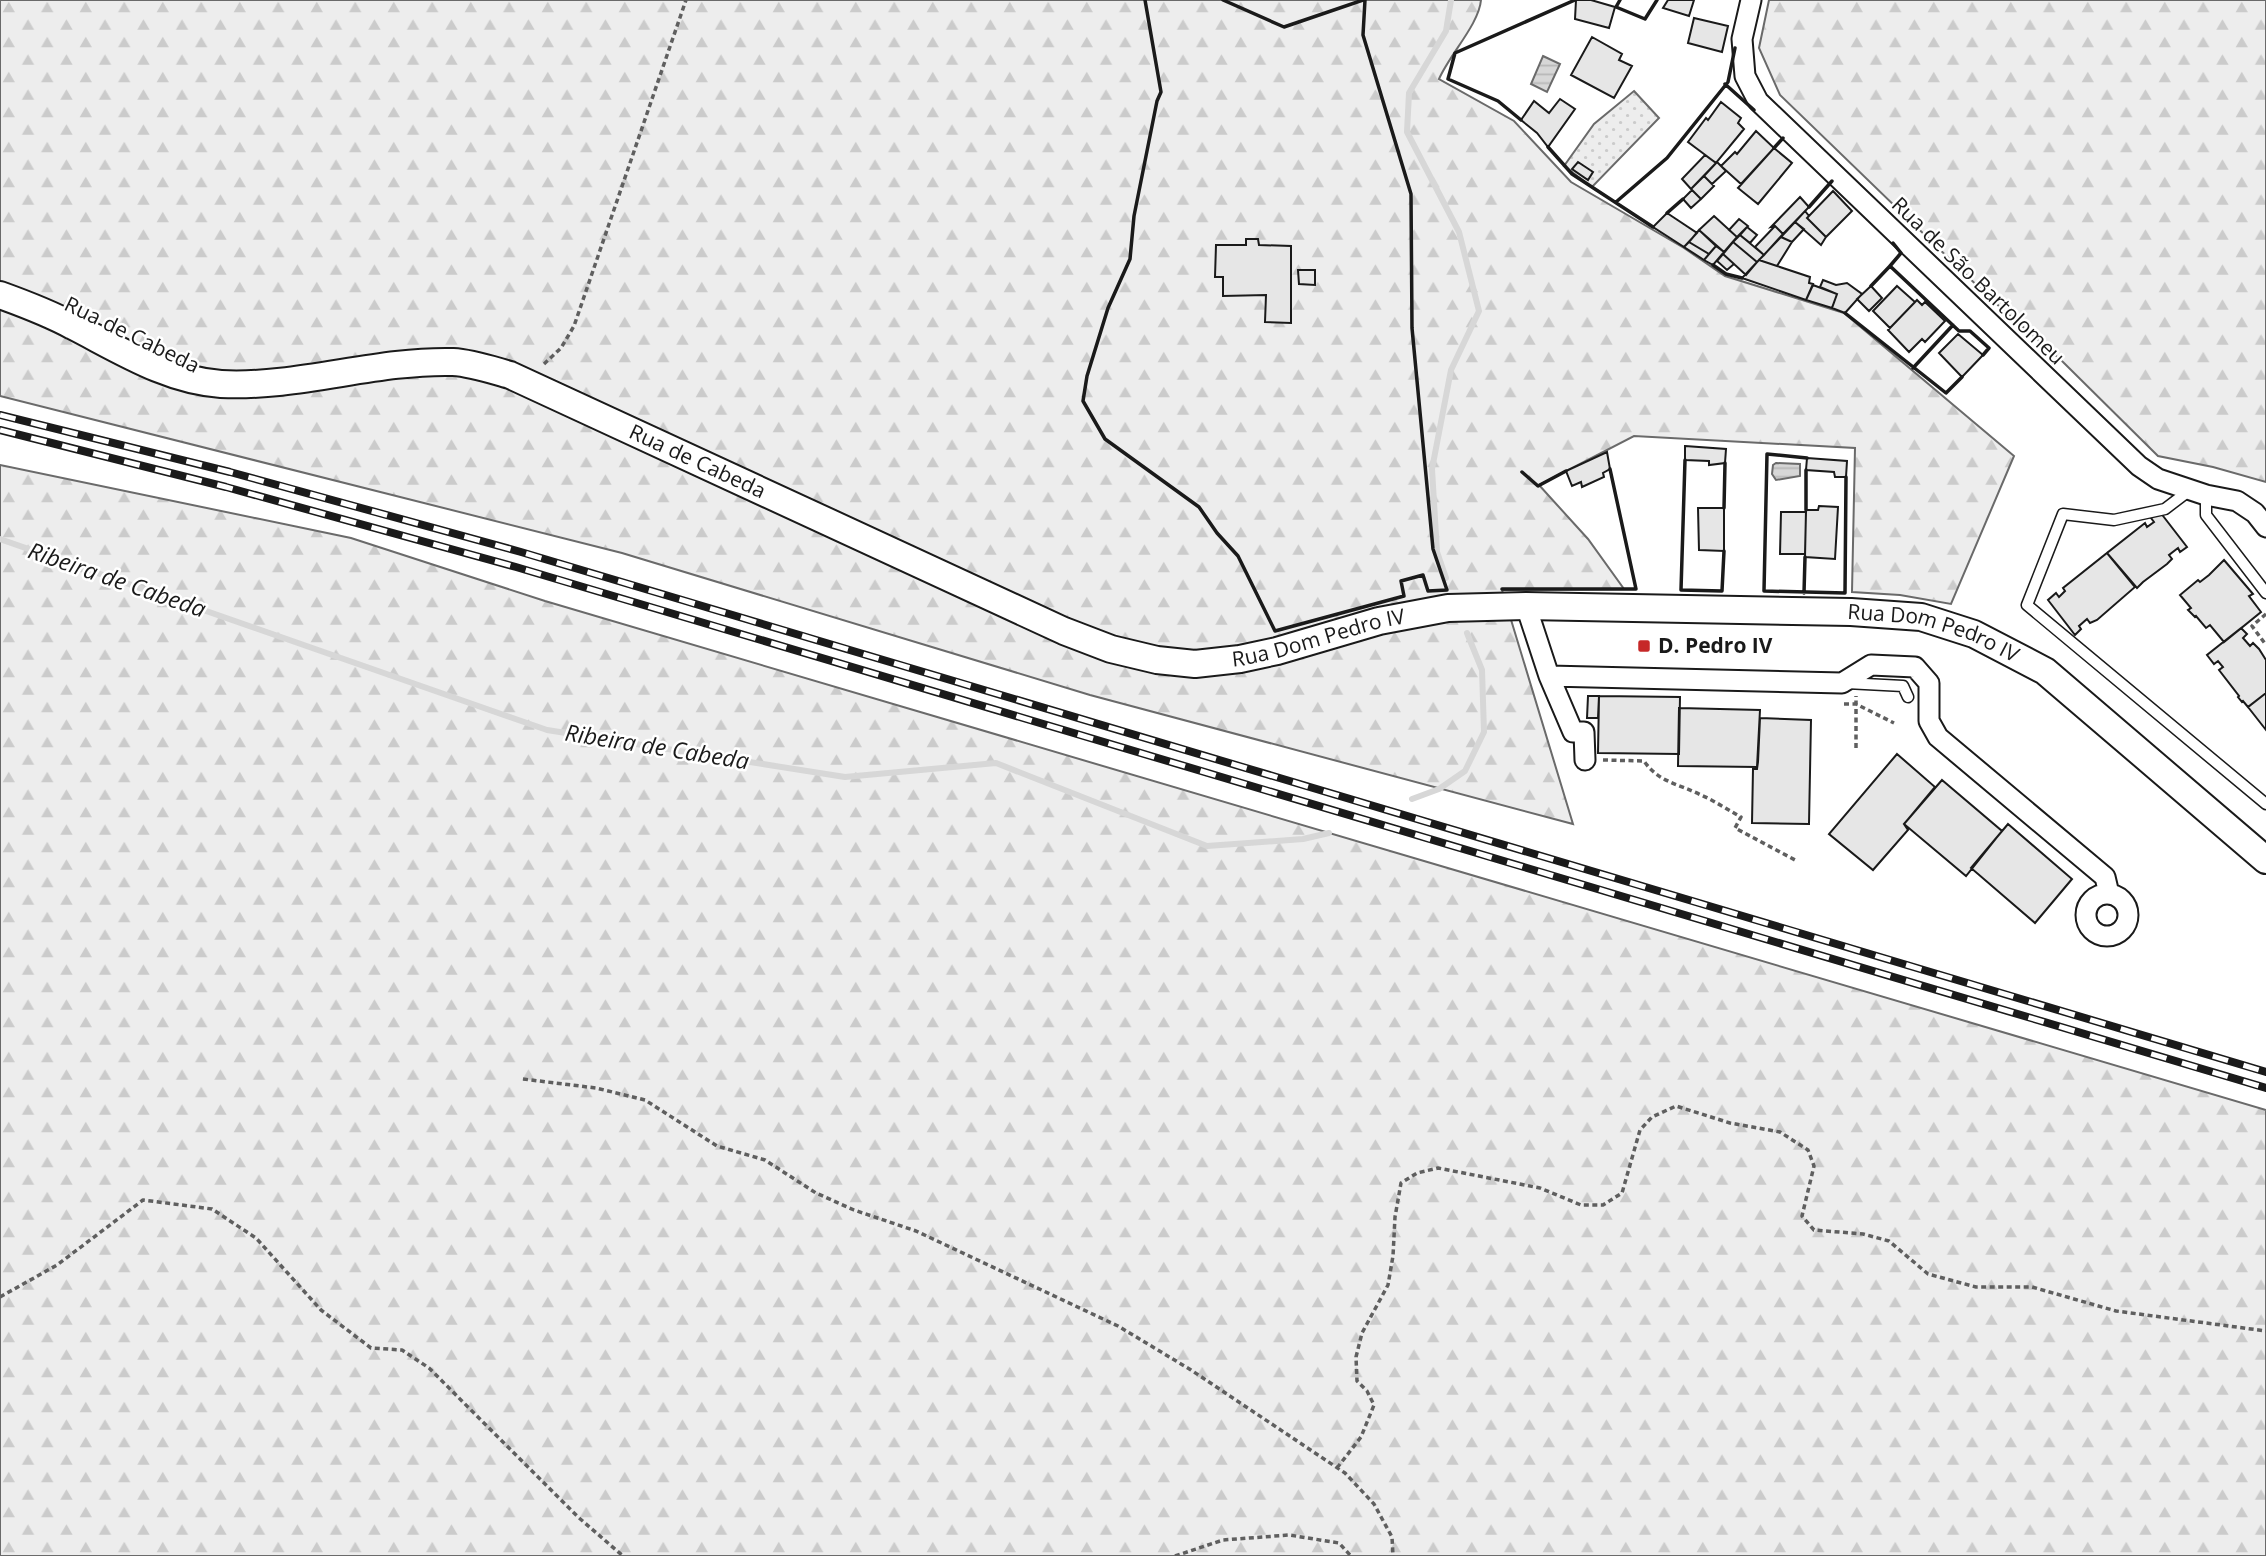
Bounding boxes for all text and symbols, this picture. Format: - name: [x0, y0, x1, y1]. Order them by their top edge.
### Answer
- street label: Rua de São Bartolomeu: [1886, 190, 2071, 370]
- street label: Rua de Cabeda: [60, 289, 205, 379]
- street label: Rua de Cabeda: [625, 417, 770, 504]
- water label: Ribeira de Cabeda: [24, 534, 210, 624]
- street label: Rua Dom Pedro IV: [1847, 597, 2025, 668]
- street label: Rua Dom Pedro IV: [1230, 601, 1407, 673]
- place label: D. Pedro IV: [1658, 631, 1773, 659]
- marker: D. Pedro IV: [1636, 638, 1652, 654]
- water label: Ribeira de Cabeda: [563, 716, 751, 776]

